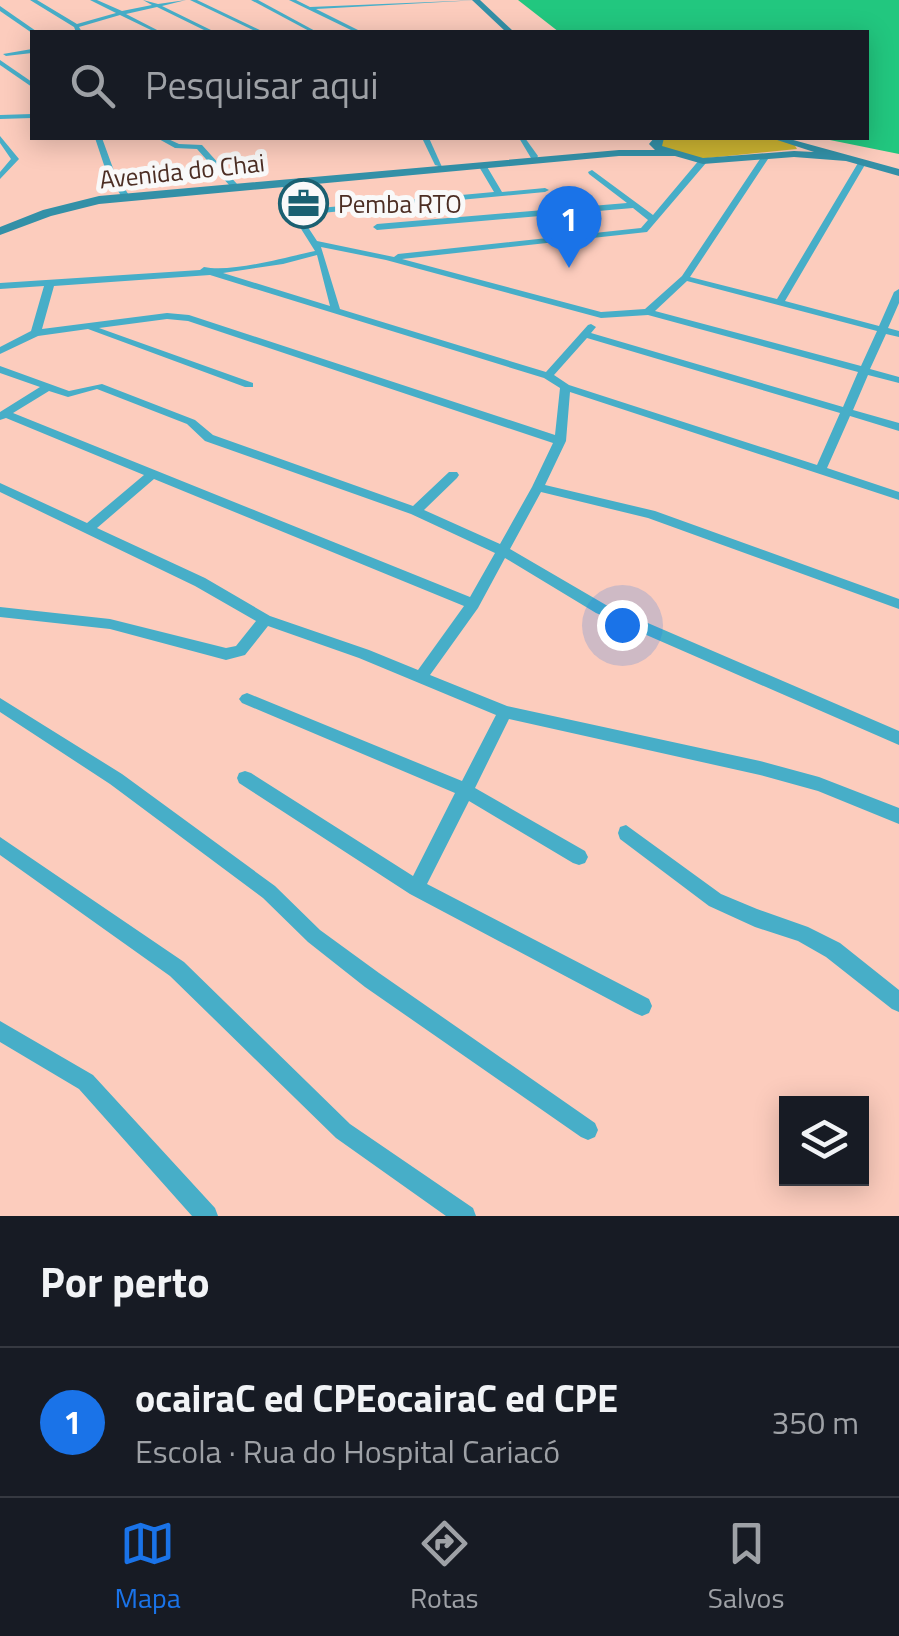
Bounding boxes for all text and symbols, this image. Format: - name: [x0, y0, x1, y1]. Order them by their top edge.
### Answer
- search box: [30, 30, 869, 140]
- text: Pesquisar aqui: [145, 56, 378, 114]
- icon: search: [65, 58, 120, 113]
- street label: Avenida do Chai: [97, 143, 267, 199]
- office icon: Pemba RTO: [277, 178, 329, 230]
- place label: Pemba RTO: [338, 185, 462, 223]
- pin: 1: [536, 186, 602, 268]
- your location: [597, 600, 648, 651]
- map controls: [779, 1096, 869, 1186]
- button: layers: [779, 1096, 869, 1186]
- text: Por perto: [40, 1249, 209, 1313]
- text: ocairaC ed CPEocairaC ed CPE: [135, 1369, 618, 1427]
- text: 1: [64, 1398, 81, 1446]
- text: 350 m: [771, 1398, 859, 1446]
- text: Escola · Rua do Hospital Cariacó: [135, 1427, 560, 1475]
- tab: Mapa: [115, 1516, 181, 1619]
- tab: Rotas: [410, 1516, 479, 1619]
- tab: Salvos: [708, 1516, 784, 1619]

